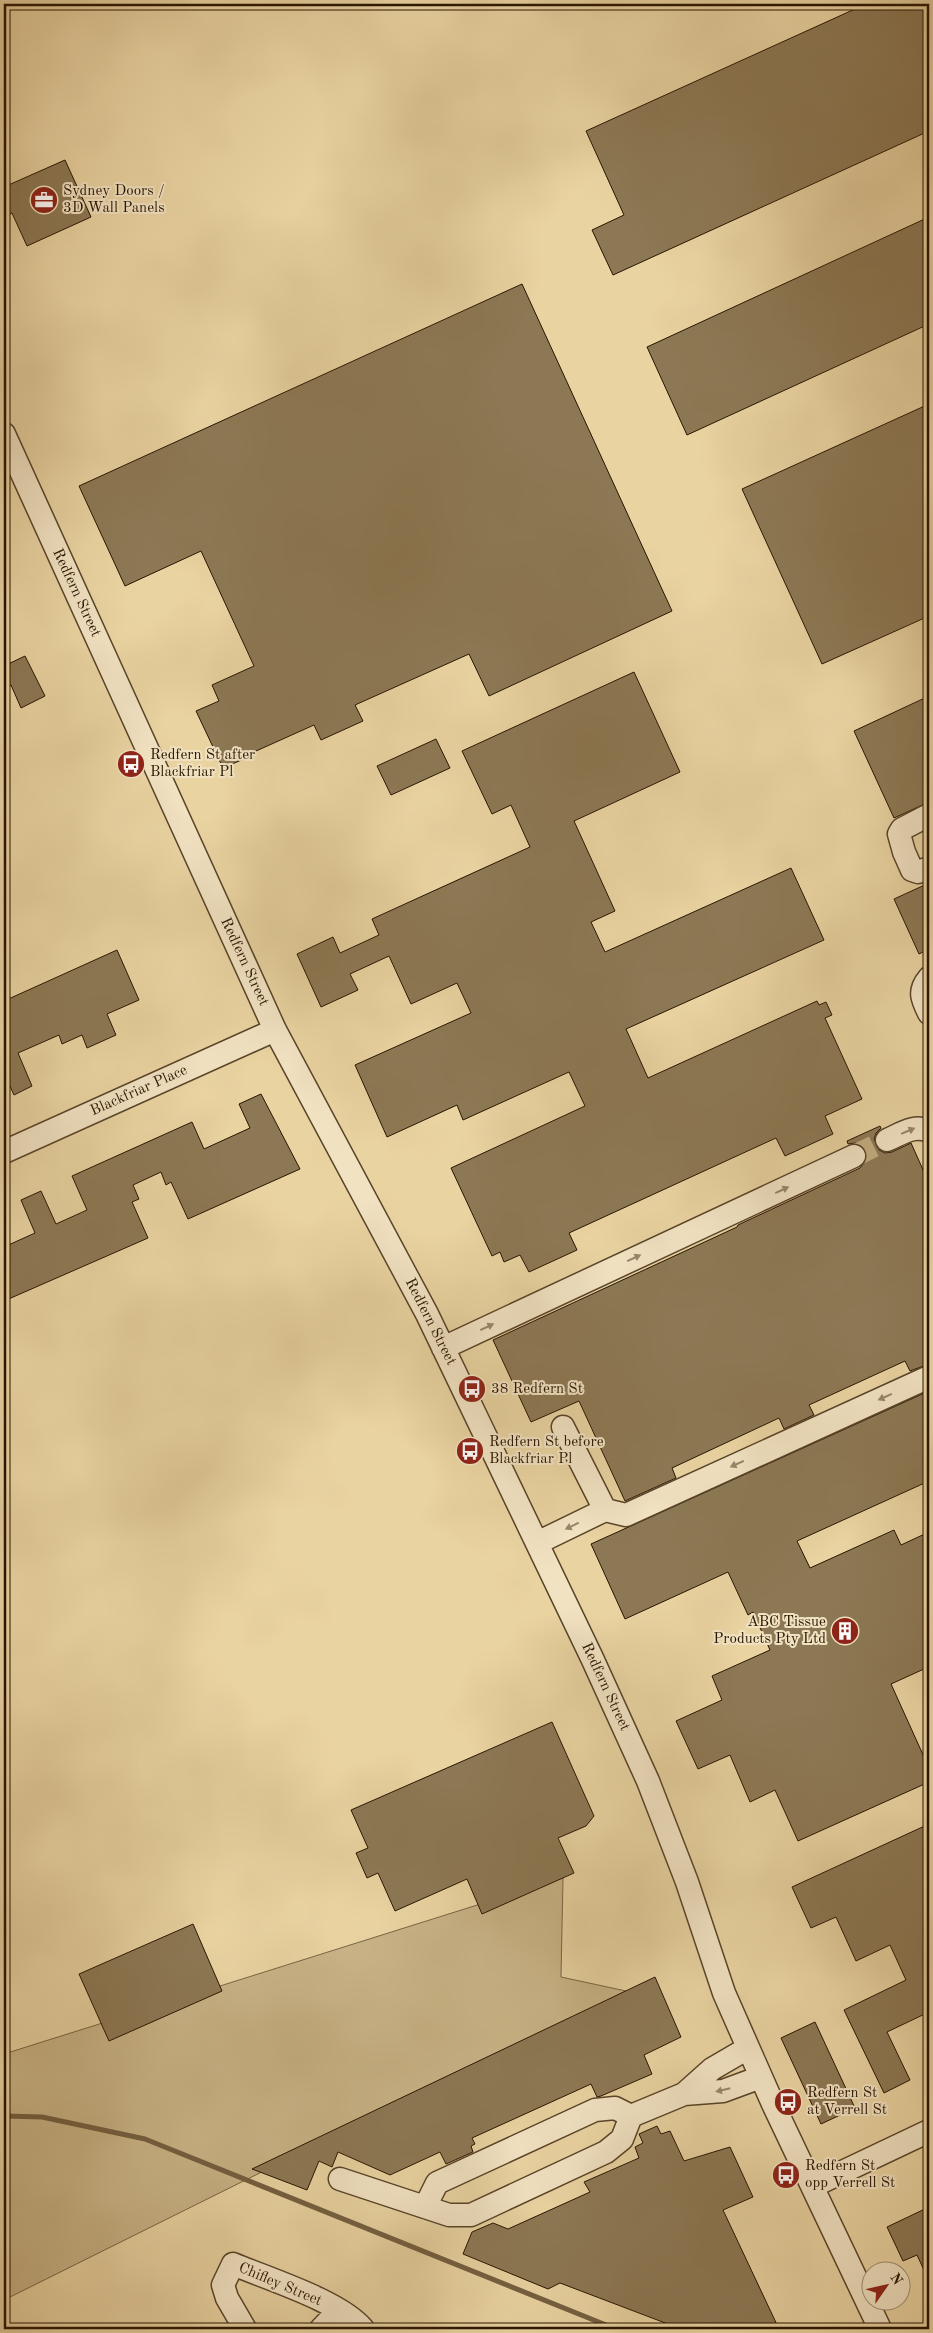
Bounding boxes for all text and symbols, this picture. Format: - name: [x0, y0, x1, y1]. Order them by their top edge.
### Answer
- place label: Sydney Doors / 3D Wall Panels: [63, 184, 165, 216]
- office icon: Sydney Doors / 3D Wall Panels: [29, 185, 59, 215]
- street label: Redfern Street: [49, 547, 103, 639]
- place label: Redfern St after Blackfriar Pl: [150, 748, 255, 780]
- bus stop icon: Redfern St after Blackfriar Pl: [116, 749, 146, 779]
- street label: Redfern Street: [217, 916, 271, 1008]
- street label: Blackfriar Place: [88, 1063, 190, 1119]
- one-way arrow: [901, 1127, 915, 1135]
- one-way arrow: [775, 1186, 789, 1194]
- one-way arrow: [627, 1254, 641, 1262]
- street label: Redfern Street: [402, 1276, 458, 1368]
- one-way arrow: [480, 1322, 494, 1330]
- bus stop icon: 38 Redfern St: [457, 1374, 487, 1404]
- place label: 38 Redfern St: [491, 1382, 583, 1397]
- one-way arrow: [878, 1394, 892, 1402]
- place label: Redfern St before Blackfriar Pl: [489, 1435, 604, 1467]
- bus stop icon: Redfern St before Blackfriar Pl: [455, 1436, 485, 1466]
- one-way arrow: [730, 1461, 744, 1469]
- one-way arrow: [565, 1522, 579, 1530]
- place label: ABC Tissue Products Pty Ltd: [713, 1615, 826, 1647]
- building icon: ABC Tissue Products Pty Ltd: [830, 1616, 860, 1646]
- street label: Redfern Street: [578, 1641, 632, 1733]
- one-way arrow: [716, 2086, 731, 2094]
- place label: Redfern St at Verrell St: [807, 2086, 887, 2118]
- bus stop icon: Redfern St at Verrell St: [773, 2087, 803, 2117]
- place label: Redfern St opp Verrell St: [805, 2159, 895, 2191]
- bus stop icon: Redfern St opp Verrell St: [771, 2160, 801, 2190]
- north arrow: [860, 2260, 910, 2310]
- street label: Chifley Street: [236, 2261, 324, 2309]
- text: N: [887, 2271, 905, 2288]

